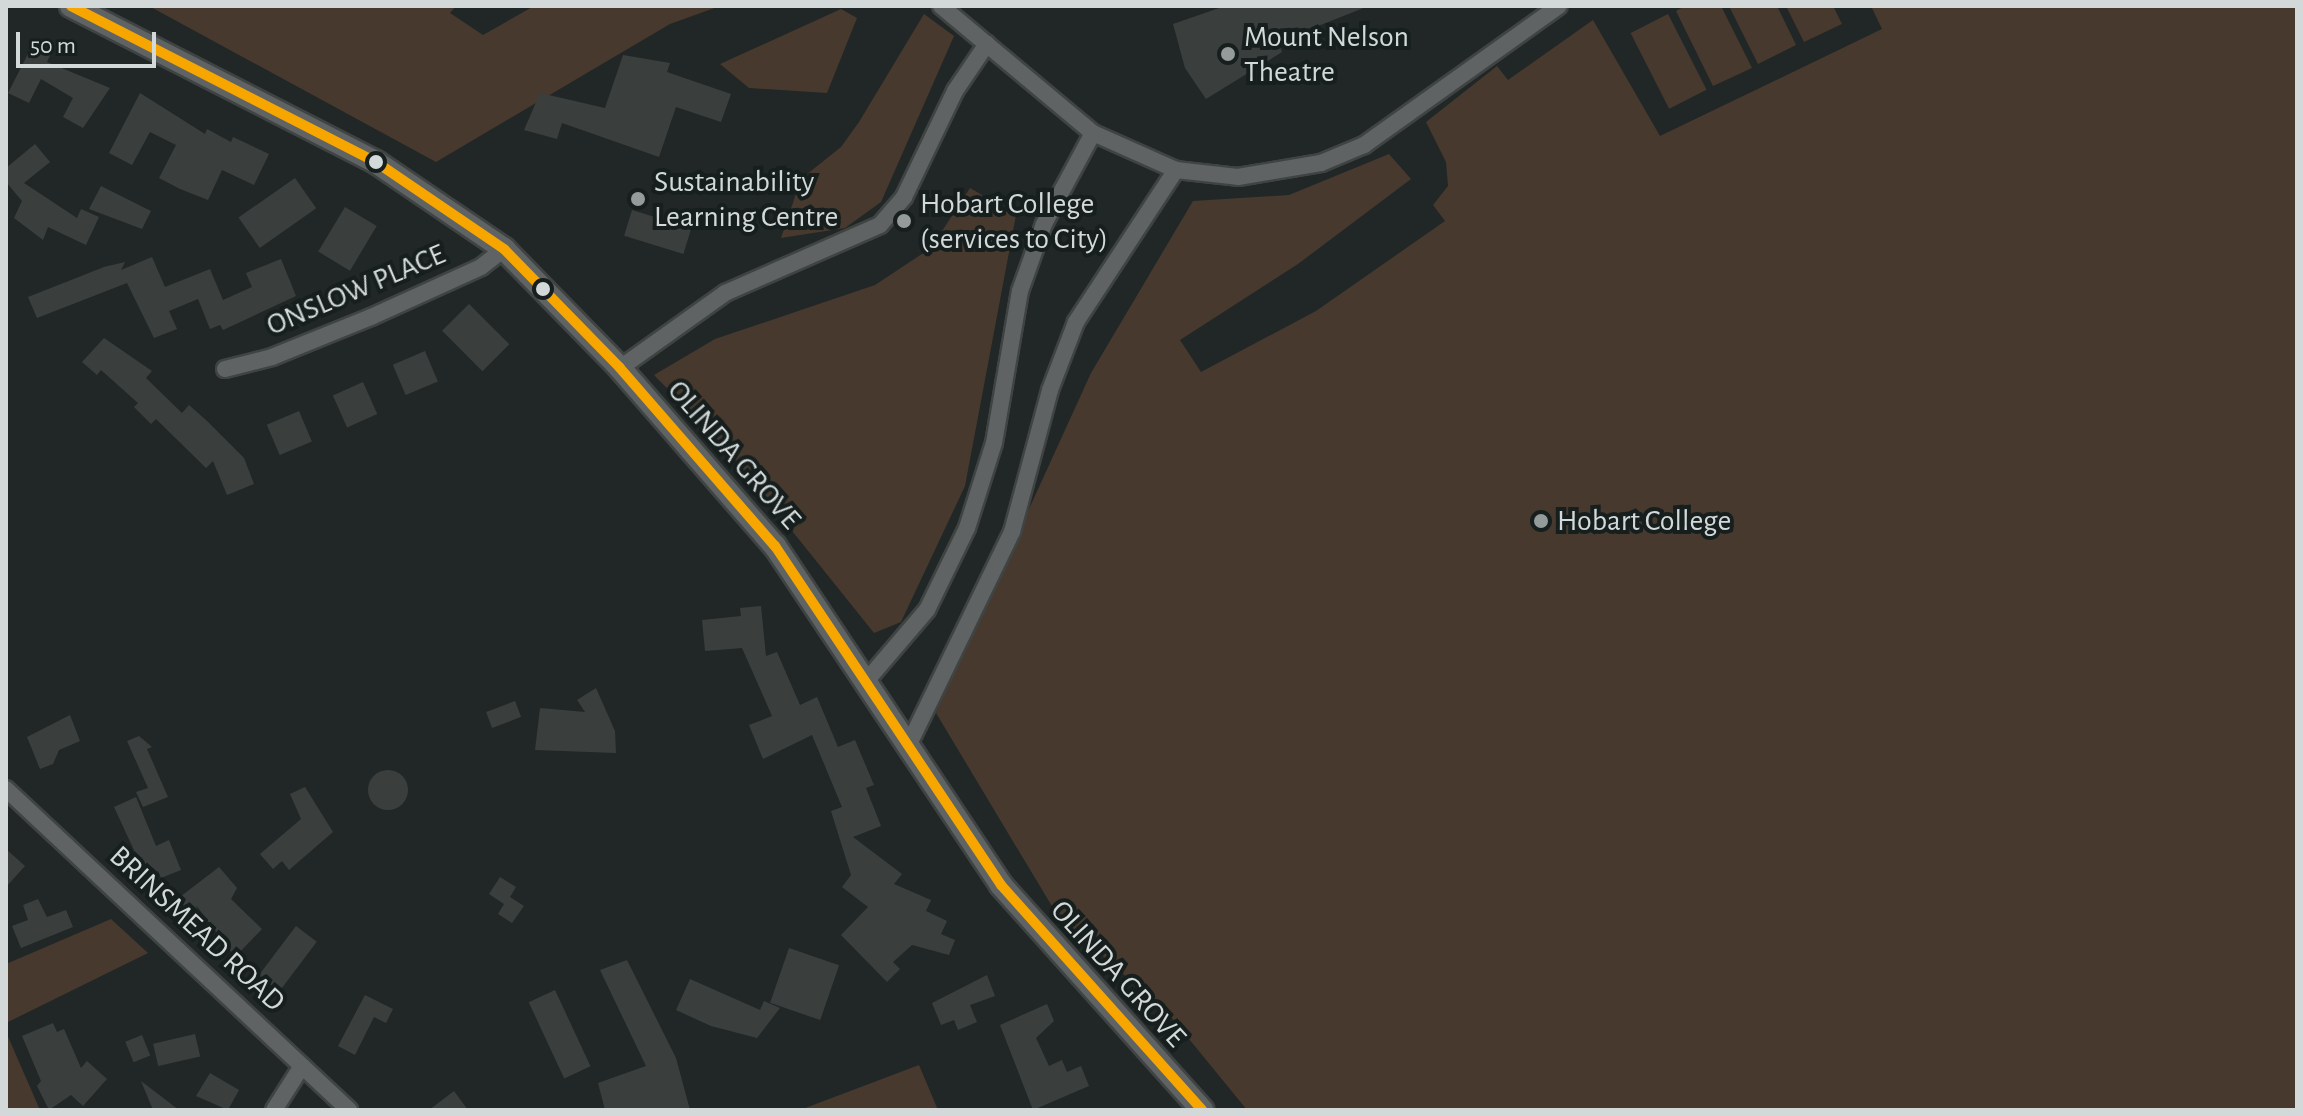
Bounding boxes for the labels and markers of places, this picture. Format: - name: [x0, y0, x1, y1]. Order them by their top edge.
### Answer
- place label: Mount Nelson Theatre: [1244, 19, 1409, 90]
- marker: Mount Nelson Theatre: [1219, 45, 1237, 63]
- unlabelled marker: [368, 154, 384, 170]
- place label: Sustainability Learning Centre: [654, 164, 838, 234]
- place label: Hobart College (services to City): [920, 186, 1108, 256]
- marker: Sustainability Learning Centre: [629, 190, 647, 208]
- marker: Hobart College (services to City): [895, 212, 913, 230]
- unlabelled marker: [535, 281, 551, 297]
- place label: Hobart College: [1557, 503, 1731, 539]
- marker: Hobart College: [1532, 512, 1550, 530]

